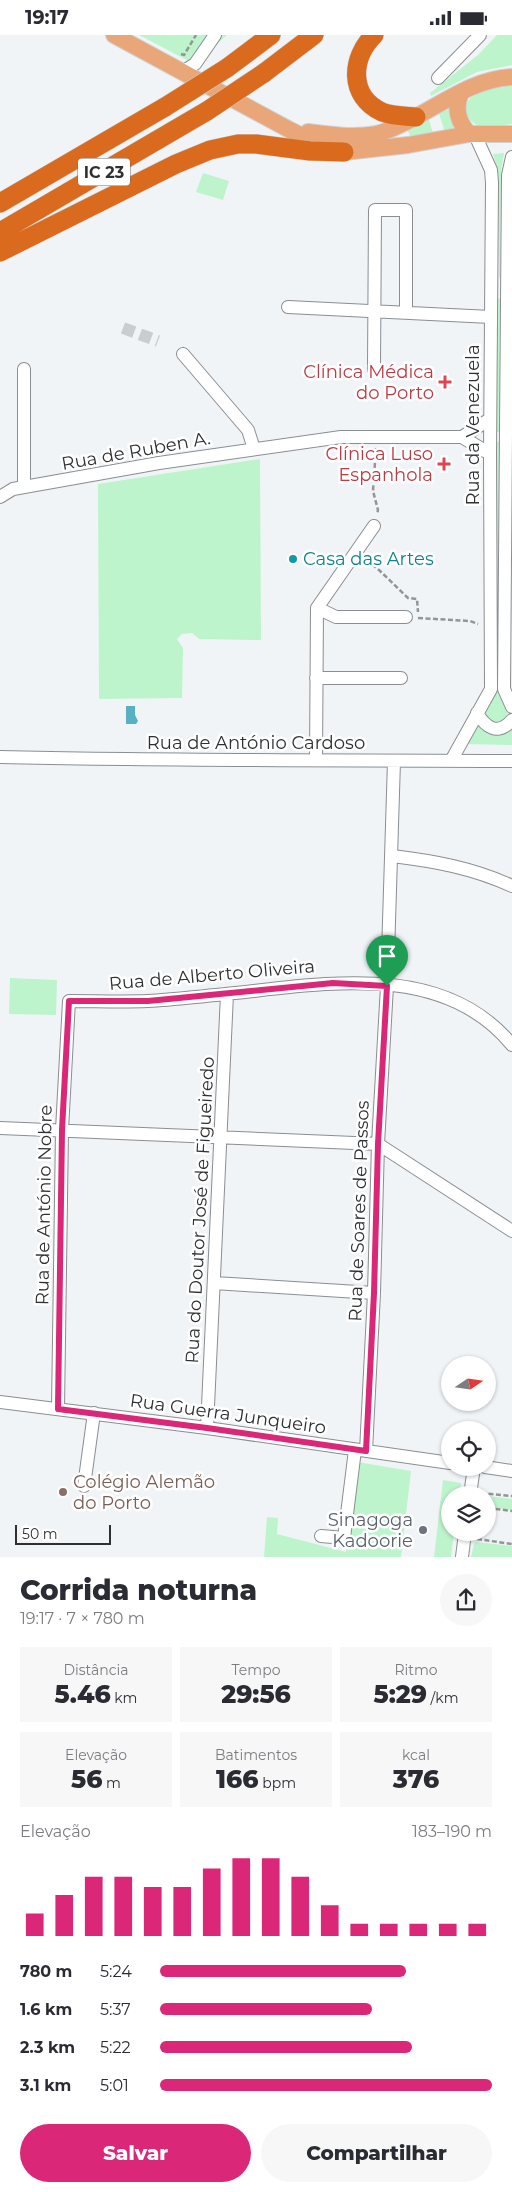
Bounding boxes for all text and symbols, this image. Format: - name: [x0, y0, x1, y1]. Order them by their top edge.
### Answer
- text: 19:17: [25, 6, 69, 29]
- road number: IC 23: [78, 159, 130, 185]
- street label: Rua da Venezuela: [462, 344, 484, 506]
- place label: Clínica Médica do Porto: [303, 361, 434, 404]
- marker: Clínica Médica do Porto: [438, 375, 452, 389]
- street label: Rua de Ruben A.: [60, 427, 212, 475]
- place label: Clínica Luso Espanhola: [325, 443, 433, 486]
- marker: Clínica Luso Espanhola: [437, 457, 451, 471]
- place label: Casa das Artes: [303, 548, 434, 570]
- marker: Casa das Artes: [287, 553, 299, 565]
- street label: Rua de António Cardoso: [147, 732, 365, 754]
- pin: [366, 935, 408, 986]
- icon: arrive: [373, 942, 401, 970]
- street label: Rua de Alberto Oliveira: [108, 955, 316, 995]
- street label: Rua do Doutor José de Figueiredo: [181, 1056, 219, 1364]
- street label: Rua de Soares de Passos: [344, 1100, 374, 1322]
- street label: Rua de António Nobre: [31, 1104, 57, 1305]
- north arrow: [441, 1356, 496, 1411]
- map controls: [441, 1356, 496, 1541]
- street label: Rua Guerra Junqueiro: [129, 1389, 327, 1439]
- button: locate: [441, 1421, 496, 1476]
- place label: Colégio Alemão do Porto: [73, 1471, 215, 1514]
- marker: Colégio Alemão do Porto: [57, 1486, 69, 1498]
- button: layers: [441, 1486, 496, 1541]
- place label: Sinagoga Kadoorie: [328, 1509, 413, 1552]
- scale bar: [15, 1522, 111, 1545]
- marker: Sinagoga Kadoorie: [417, 1524, 429, 1536]
- text: 50 m: [22, 1525, 58, 1543]
- text: Corrida noturna: [20, 1573, 257, 1607]
- button: share: [440, 1574, 492, 1626]
- text: 19:17 · 7 × 780 m: [20, 1609, 145, 1628]
- text: Distância: [63, 1661, 129, 1679]
- text: Tempo: [232, 1661, 280, 1679]
- text: Ritmo: [394, 1661, 438, 1679]
- text: 5.46: [55, 1679, 111, 1709]
- text: 29:56: [221, 1679, 291, 1709]
- text: 5:29: [373, 1679, 427, 1709]
- text: km: [111, 1689, 137, 1707]
- text: /km: [427, 1689, 459, 1707]
- text: Elevação: [65, 1746, 127, 1764]
- text: Batimentos: [215, 1746, 297, 1764]
- text: kcal: [402, 1746, 430, 1764]
- text: 56: [71, 1764, 102, 1794]
- text: 166: [216, 1764, 259, 1794]
- text: 376: [393, 1764, 439, 1794]
- text: m: [102, 1774, 121, 1792]
- text: bpm: [259, 1774, 296, 1792]
- text: Elevação: [20, 1822, 91, 1841]
- text: 183–190 m: [412, 1822, 492, 1841]
- text: 780 m: [20, 1962, 72, 1981]
- text: 5:24: [100, 1962, 132, 1981]
- text: 1.6 km: [20, 2000, 72, 2019]
- text: 5:37: [100, 2000, 131, 2019]
- text: 2.3 km: [20, 2038, 75, 2057]
- text: 5:22: [100, 2038, 131, 2057]
- text: 3.1 km: [20, 2076, 71, 2095]
- text: 5:01: [100, 2076, 129, 2095]
- button: Salvar: [20, 2124, 251, 2182]
- button: Compartilhar: [261, 2124, 492, 2182]

